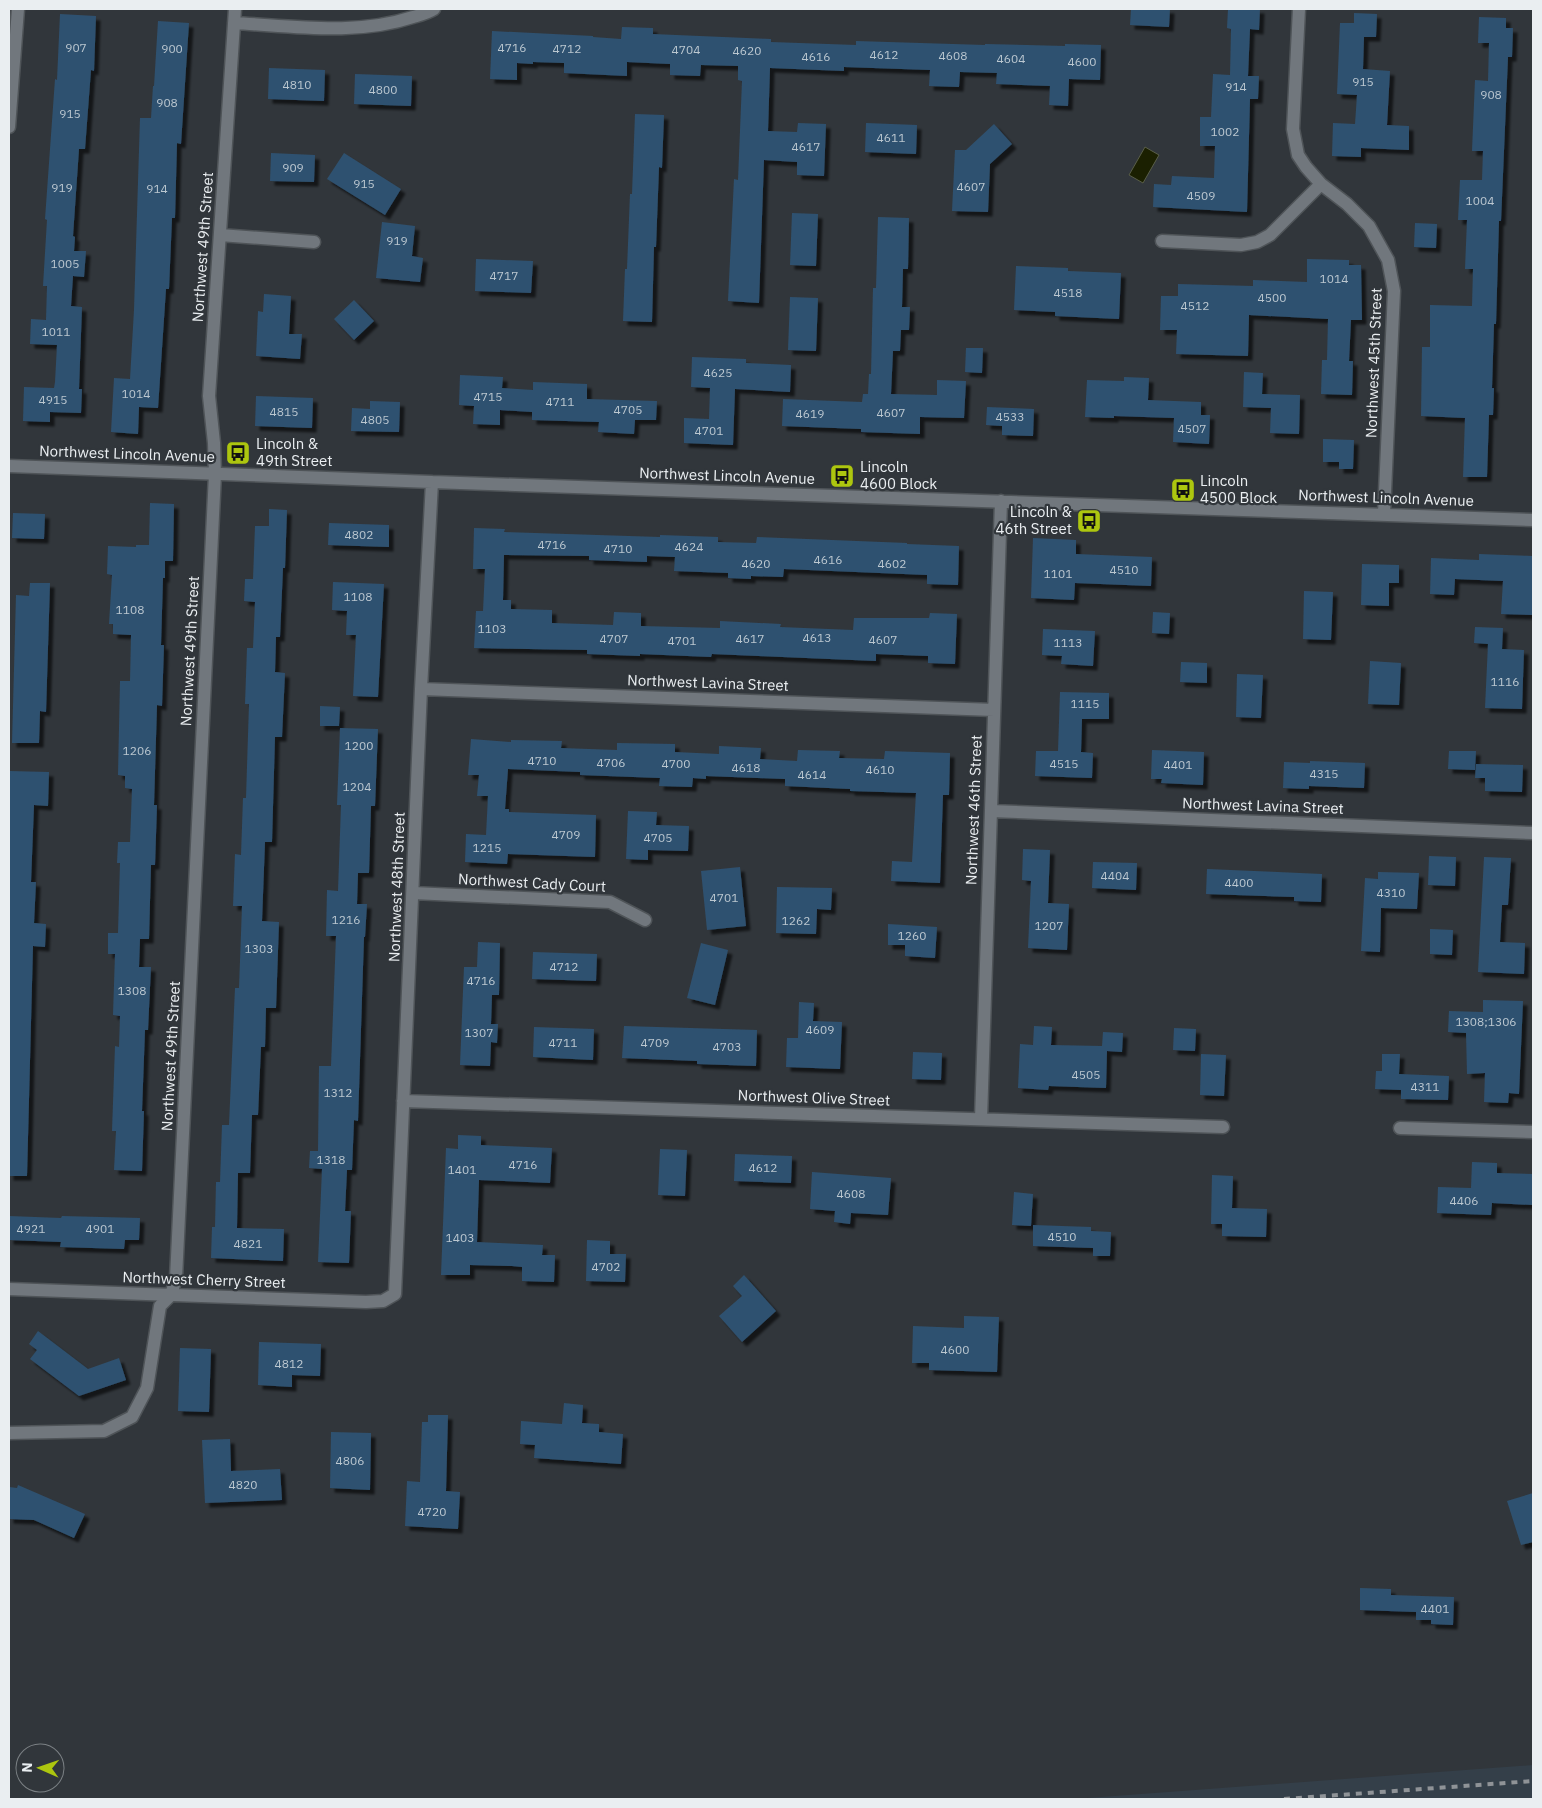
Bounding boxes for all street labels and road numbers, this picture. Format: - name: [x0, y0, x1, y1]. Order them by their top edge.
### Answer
- street label: Northwest 49th Street: [188, 171, 217, 323]
- street label: Northwest 45th Street: [1361, 287, 1386, 438]
- street label: Northwest Lincoln Avenue: [39, 441, 215, 466]
- street label: Northwest Lincoln Avenue: [639, 463, 815, 488]
- street label: Northwest Lincoln Avenue: [1298, 485, 1474, 510]
- street label: Northwest 49th Street: [176, 575, 203, 727]
- street label: Northwest Lavina Street: [627, 670, 789, 695]
- street label: Northwest 46th Street: [961, 734, 986, 885]
- street label: Northwest Lavina Street: [1182, 793, 1344, 818]
- street label: Northwest 48th Street: [384, 811, 409, 962]
- street label: Northwest Cady Court: [458, 869, 606, 896]
- street label: Northwest 49th Street: [157, 980, 184, 1132]
- street label: Northwest Olive Street: [737, 1085, 891, 1110]
- street label: Northwest Cherry Street: [122, 1267, 286, 1292]

